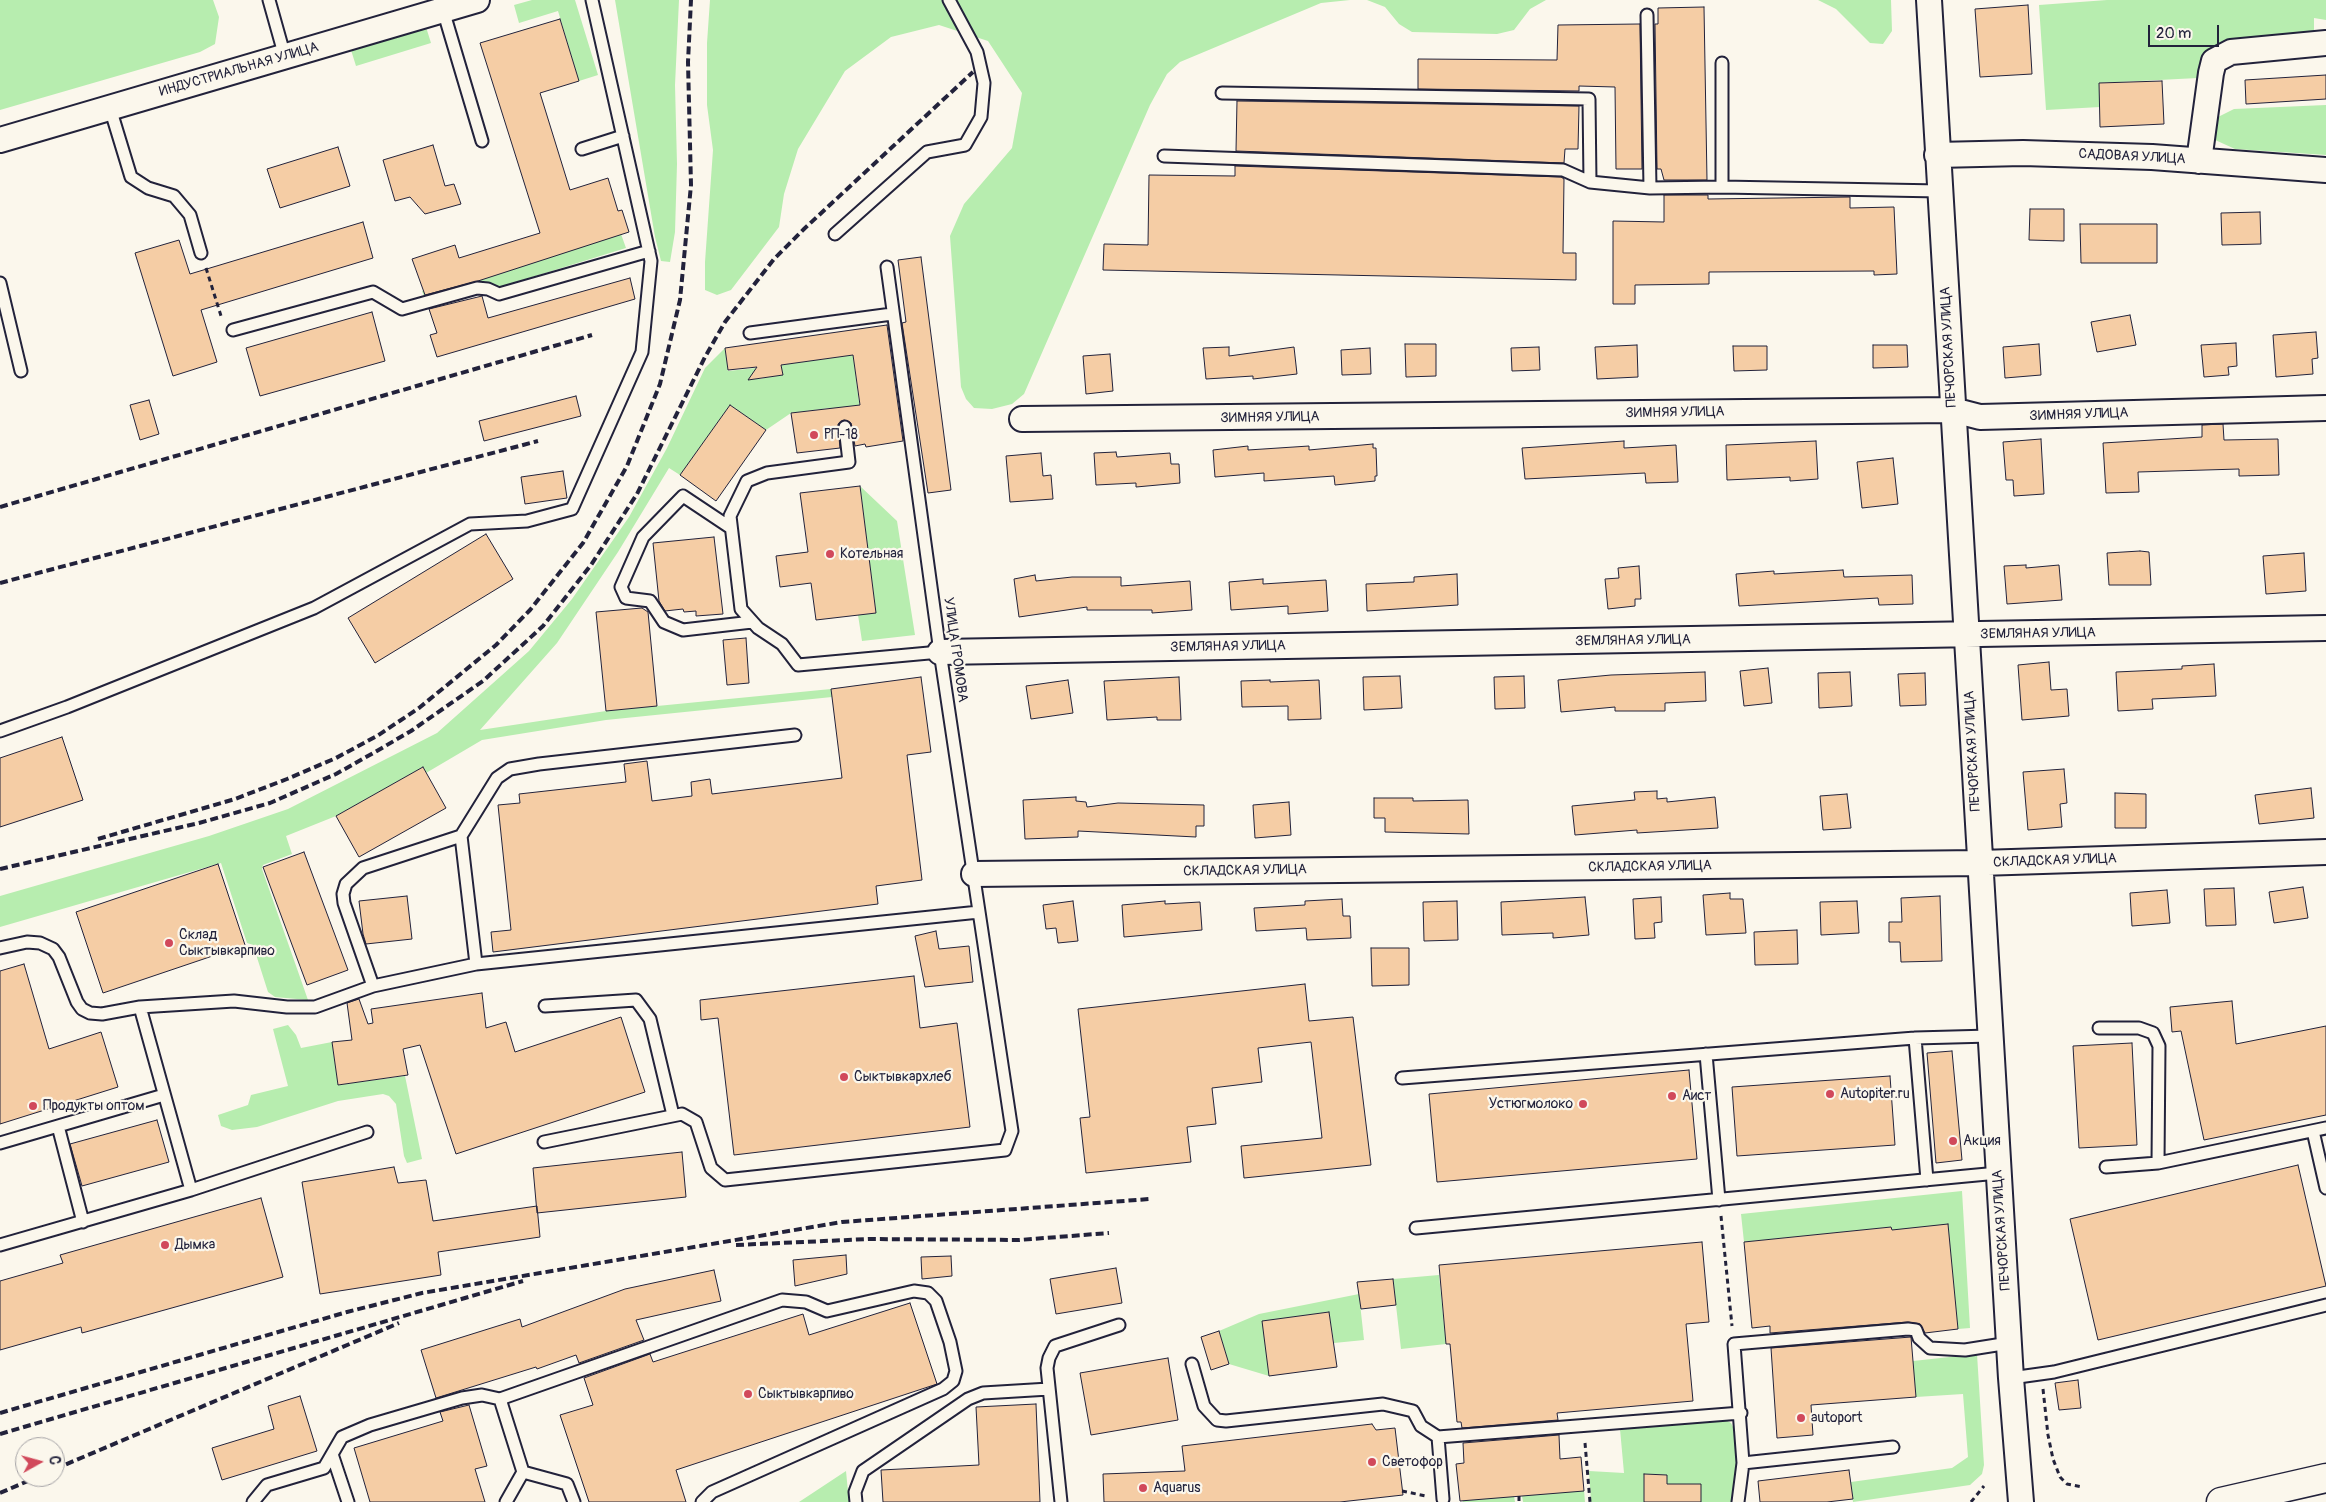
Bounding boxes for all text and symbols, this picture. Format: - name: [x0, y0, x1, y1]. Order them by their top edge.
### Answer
- scale bar: [2151, 15, 2222, 47]
- text: 20 m: [2156, 24, 2191, 43]
- street label: ИНДУСТРИАЛЬНАЯ УЛИЦА: [157, 39, 321, 101]
- street label: САДОВАЯ УЛИЦА: [2078, 146, 2186, 168]
- street label: ПЕЧОРСКАЯ УЛИЦА: [1937, 286, 1961, 408]
- street label: ЗИМНЯЯ УЛИЦА: [1625, 404, 1725, 422]
- street label: ЗИМНЯЯ УЛИЦА: [2029, 405, 2129, 425]
- street label: ЗИМНЯЯ УЛИЦА: [1220, 409, 1320, 427]
- place label: РП-18: [824, 427, 858, 443]
- marker: РП-18: [808, 429, 820, 441]
- place label: Котельная: [840, 546, 903, 562]
- marker: Котельная: [824, 548, 836, 560]
- street label: УЛИЦА ГРОМОВА: [939, 596, 971, 704]
- street label: ЗЕМЛЯНАЯ УЛИЦА: [1980, 625, 2096, 643]
- street label: ЗЕМЛЯНАЯ УЛИЦА: [1575, 632, 1691, 650]
- street label: ЗЕМЛЯНАЯ УЛИЦА: [1170, 638, 1286, 656]
- street label: ПЕЧОРСКАЯ УЛИЦА: [1961, 690, 1985, 812]
- street label: СКЛАДСКАЯ УЛИЦА: [1993, 850, 2117, 872]
- street label: СКЛАДСКАЯ УЛИЦА: [1588, 858, 1712, 876]
- street label: СКЛАДСКАЯ УЛИЦА: [1183, 862, 1307, 880]
- place label: Склад Сыктывкарпиво: [179, 927, 275, 960]
- marker: Склад Сыктывкарпиво: [163, 937, 175, 949]
- place label: Сыктывкархлеб: [854, 1069, 951, 1085]
- marker: Сыктывкархлеб: [838, 1071, 850, 1083]
- place label: Autopiter.ru: [1840, 1086, 1910, 1102]
- place label: Аист: [1682, 1088, 1711, 1104]
- marker: Autopiter.ru: [1824, 1088, 1836, 1100]
- marker: Аист: [1666, 1090, 1678, 1102]
- place label: Устюгмолоко: [1489, 1096, 1573, 1112]
- place label: Продукты оптом: [43, 1098, 145, 1114]
- marker: Устюгмолоко: [1577, 1098, 1589, 1110]
- marker: Продукты оптом: [27, 1100, 39, 1112]
- place label: Акция: [1963, 1133, 2001, 1149]
- marker: Акция: [1947, 1135, 1959, 1147]
- street label: ПЕЧОРСКАЯ УЛИЦА: [1989, 1169, 2015, 1291]
- place label: Дымка: [175, 1237, 215, 1253]
- marker: Дымка: [159, 1239, 171, 1251]
- place label: Сыктывкарпиво: [758, 1386, 854, 1402]
- marker: Сыктывкарпиво: [742, 1388, 754, 1400]
- place label: autoport: [1811, 1410, 1862, 1426]
- marker: autoport: [1795, 1412, 1807, 1424]
- north arrow: [15, 1437, 65, 1487]
- place label: Светофор: [1382, 1454, 1443, 1470]
- text: С: [45, 1455, 63, 1466]
- marker: Светофор: [1366, 1456, 1378, 1468]
- place label: Aquarus: [1153, 1480, 1200, 1496]
- marker: Aquarus: [1137, 1482, 1149, 1494]

